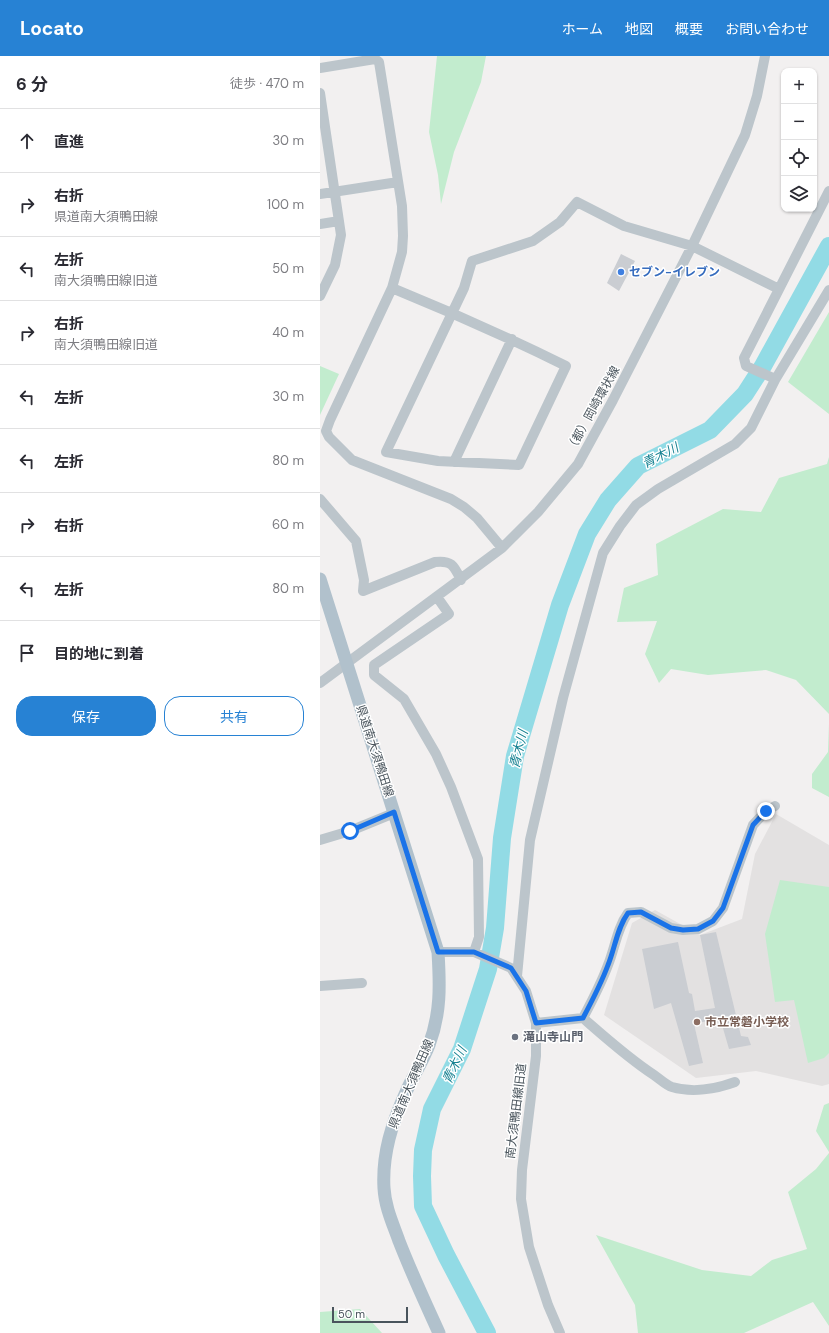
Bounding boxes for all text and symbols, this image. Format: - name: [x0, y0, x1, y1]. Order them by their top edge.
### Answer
- text: Locato: [20, 16, 84, 41]
- text: ホーム: [561, 20, 603, 38]
- text: 地図: [625, 20, 653, 38]
- text: 概要: [675, 20, 703, 38]
- text: お問い合わせ: [725, 20, 809, 38]
- map controls: [781, 68, 817, 212]
- button: +: [781, 68, 817, 104]
- text: 6 分: [16, 73, 48, 95]
- text: 徒歩 · 470 m: [230, 75, 304, 92]
- button: −: [781, 104, 817, 140]
- icon: ahead: [16, 130, 38, 152]
- text: 直進: [54, 132, 84, 152]
- text: 30 m: [272, 132, 304, 149]
- button: locate: [781, 140, 817, 176]
- button: layers: [781, 176, 817, 212]
- text: 右折: [54, 186, 84, 206]
- icon: right: [16, 194, 38, 216]
- text: 100 m: [267, 196, 304, 213]
- text: 県道南大須鴨田線: [54, 208, 158, 225]
- text: 左折: [54, 250, 84, 270]
- icon: left: [16, 258, 38, 280]
- text: 50 m: [272, 260, 304, 277]
- place label: セブン-イレブン: [629, 264, 720, 280]
- marker: セブン-イレブン: [616, 267, 626, 277]
- text: 南大須鴨田線旧道: [54, 272, 158, 289]
- text: 右折: [54, 314, 84, 334]
- icon: right: [16, 322, 38, 344]
- text: 40 m: [272, 324, 304, 341]
- text: 南大須鴨田線旧道: [54, 336, 158, 353]
- street label: （都）岡崎環状線: [563, 363, 623, 455]
- icon: left: [16, 386, 38, 408]
- text: 左折: [54, 388, 84, 408]
- text: 30 m: [272, 388, 304, 405]
- water label: 青木川: [639, 438, 683, 472]
- icon: left: [16, 450, 38, 472]
- text: 左折: [54, 452, 84, 472]
- text: 80 m: [272, 452, 304, 469]
- icon: right: [16, 514, 38, 536]
- text: 右折: [54, 516, 84, 536]
- text: 60 m: [272, 516, 304, 533]
- icon: left: [16, 578, 38, 600]
- text: 左折: [54, 580, 84, 600]
- text: 80 m: [272, 580, 304, 597]
- icon: arrive: [16, 642, 38, 664]
- text: 目的地に到着: [54, 644, 144, 664]
- button: 保存: [16, 696, 156, 736]
- button: 共有: [164, 696, 304, 736]
- street label: 県道南大須鴨田線: [353, 703, 397, 799]
- water label: 青木川: [506, 726, 532, 770]
- route end: [757, 802, 775, 820]
- route start: [341, 822, 359, 840]
- place label: 市立常磐小学校: [705, 1014, 789, 1030]
- marker: 市立常磐小学校: [692, 1017, 702, 1027]
- place label: 滝山寺山門: [523, 1029, 583, 1045]
- marker: 滝山寺山門: [510, 1032, 520, 1042]
- street label: 県道南大須鴨田線: [385, 1037, 437, 1131]
- water label: 青木川: [439, 1042, 471, 1086]
- street label: 南大須鴨田線旧道: [502, 1062, 530, 1160]
- scale bar: [332, 1305, 408, 1324]
- text: 50 m: [338, 1307, 365, 1321]

